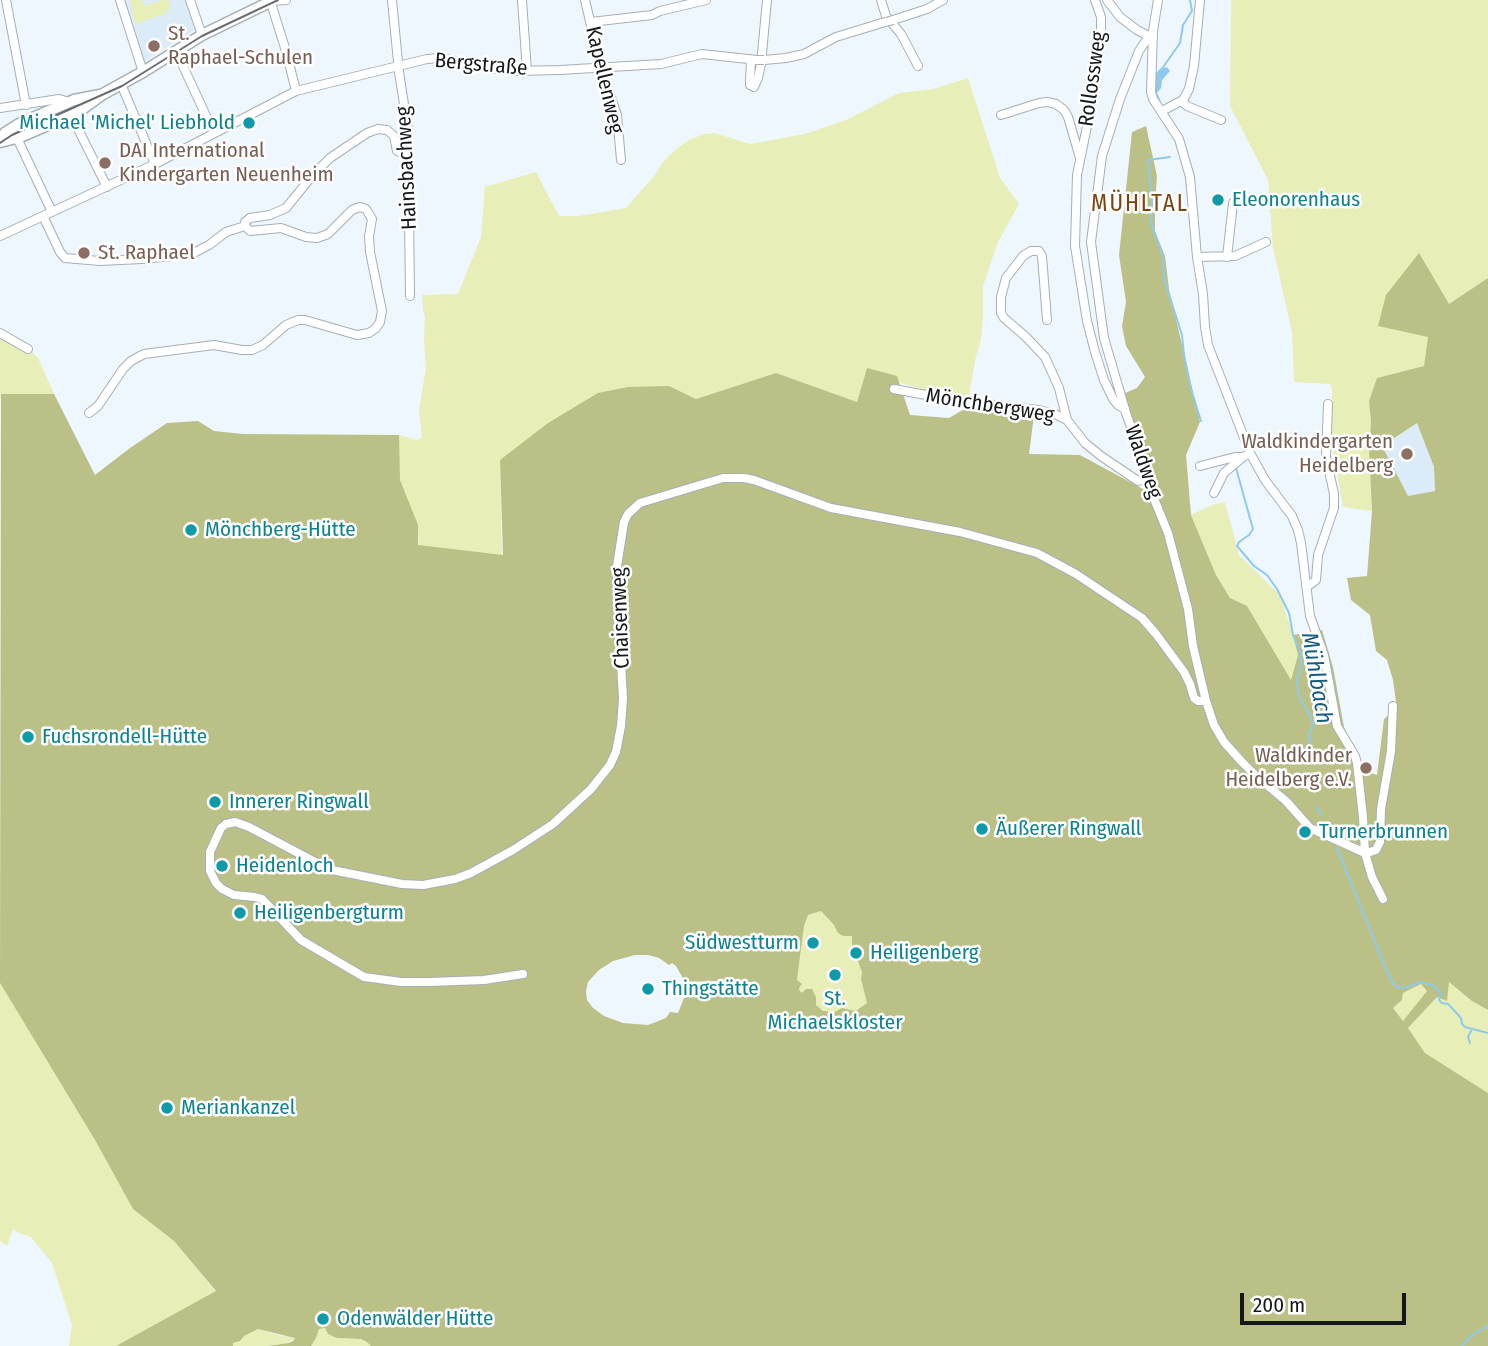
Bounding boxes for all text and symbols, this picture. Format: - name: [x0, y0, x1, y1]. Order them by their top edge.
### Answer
- place label: St. Raphael-Schulen: [168, 21, 313, 71]
- street label: Kapellenweg: [579, 24, 629, 136]
- street label: Rollossweg: [1074, 30, 1112, 128]
- marker: St. Raphael-Schulen: [146, 38, 162, 54]
- street label: Bergstraße: [434, 48, 528, 82]
- street label: Hainsbachweg: [391, 106, 423, 230]
- place label: Michael 'Michel' Liebhold: [19, 110, 235, 136]
- marker: Michael 'Michel' Liebhold: [241, 115, 257, 131]
- place label: DAI International Kindergarten Neuenheim: [119, 138, 334, 188]
- marker: DAI International Kindergarten Neuenheim: [97, 155, 113, 171]
- place label: Eleonorenhaus: [1232, 187, 1360, 213]
- district label: MÜHLTAL: [1092, 191, 1188, 219]
- marker: Eleonorenhaus: [1210, 192, 1226, 208]
- place label: St. Raphael: [98, 240, 195, 266]
- marker: St. Raphael: [76, 245, 92, 261]
- street label: Mönchbergweg: [924, 383, 1056, 429]
- street label: Waldweg: [1119, 422, 1167, 502]
- place label: Waldkindergarten Heidelberg: [1241, 429, 1393, 479]
- marker: Waldkindergarten Heidelberg: [1399, 446, 1415, 462]
- place label: Mönchberg-Hütte: [205, 517, 356, 543]
- marker: Mönchberg-Hütte: [183, 522, 199, 538]
- street label: Chaisenweg: [607, 567, 635, 669]
- water label: Mühlbach: [1294, 630, 1338, 726]
- place label: Fuchsrondell-Hütte: [42, 724, 207, 750]
- marker: Fuchsrondell-Hütte: [20, 729, 36, 745]
- place label: Waldkinder Heidelberg e.V.: [1225, 743, 1352, 793]
- marker: Waldkinder Heidelberg e.V.: [1358, 760, 1374, 776]
- place label: Innerer Ringwall: [229, 789, 369, 815]
- marker: Innerer Ringwall: [207, 794, 223, 810]
- place label: Äußerer Ringwall: [996, 816, 1141, 842]
- place label: Turnerbrunnen: [1319, 819, 1448, 845]
- marker: Äußerer Ringwall: [974, 821, 990, 837]
- marker: Turnerbrunnen: [1297, 824, 1313, 840]
- place label: Heidenloch: [236, 853, 334, 879]
- marker: Heidenloch: [214, 858, 230, 874]
- place label: Heiligenbergturm: [254, 900, 404, 926]
- marker: Heiligenbergturm: [232, 905, 248, 921]
- place label: Südwestturm: [685, 930, 799, 956]
- marker: Südwestturm: [805, 935, 821, 951]
- place label: Heiligenberg: [870, 940, 979, 966]
- marker: Heiligenberg: [848, 945, 864, 961]
- marker: St. Michaelskloster: [827, 967, 843, 983]
- place label: Thingstätte: [662, 976, 759, 1002]
- marker: Thingstätte: [640, 981, 656, 997]
- place label: St. Michaelskloster: [768, 986, 902, 1036]
- place label: Meriankanzel: [181, 1095, 295, 1121]
- marker: Meriankanzel: [159, 1100, 175, 1116]
- scale bar: [1243, 1280, 1409, 1324]
- text: 200 m: [1253, 1292, 1305, 1318]
- place label: Odenwälder Hütte: [337, 1306, 493, 1332]
- marker: Odenwälder Hütte: [315, 1311, 331, 1327]

